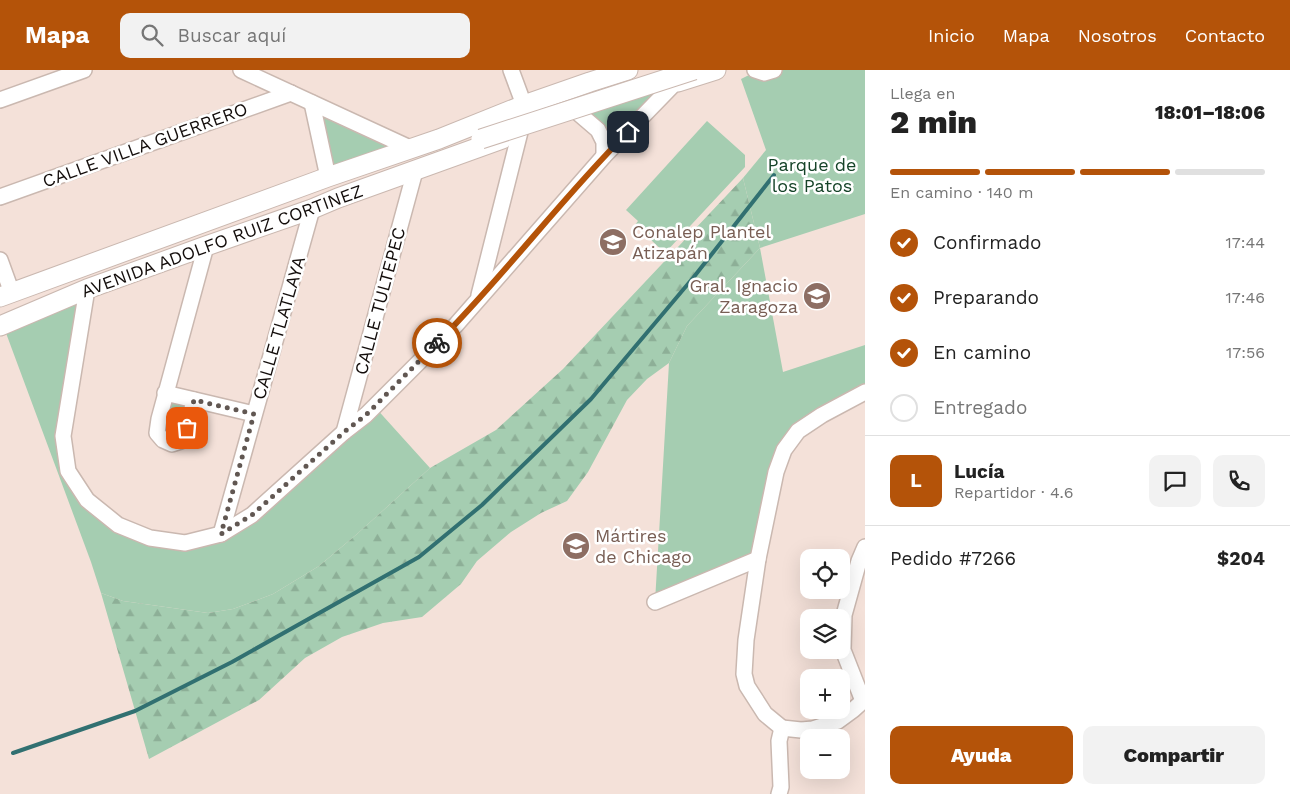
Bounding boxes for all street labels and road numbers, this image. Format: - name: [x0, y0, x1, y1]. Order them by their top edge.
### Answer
- street label: CALLE VILLA GUERRERO: [39, 98, 250, 191]
- street label: AVENIDA ADOLFO RUIZ CORTINEZ: [78, 180, 366, 301]
- street label: CALLE TULTEPEC: [350, 225, 409, 377]
- street label: CALLE TLATLAYA: [248, 254, 309, 402]

